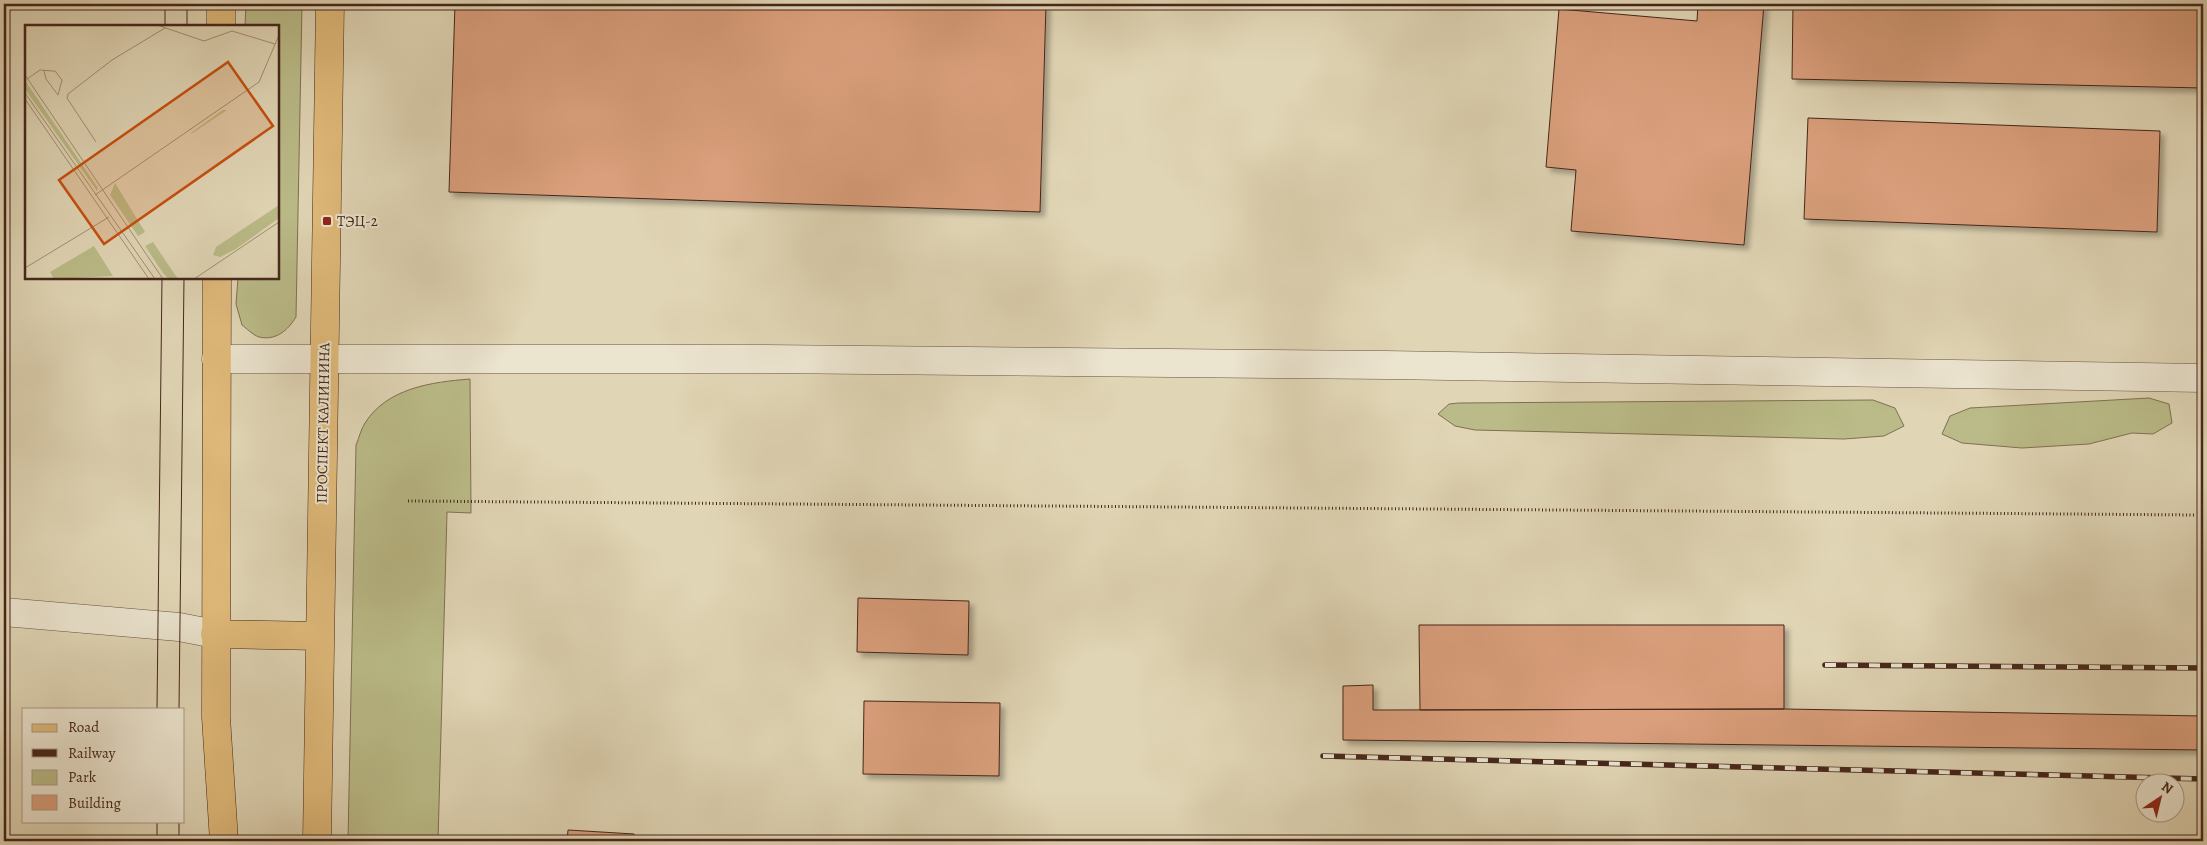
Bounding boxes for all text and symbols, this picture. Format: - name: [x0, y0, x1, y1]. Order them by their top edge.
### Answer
- inset map: [25, 25, 279, 279]
- place label: ТЭЦ-2: [337, 211, 378, 231]
- marker: ТЭЦ-2: [321, 215, 333, 227]
- street label: ПРОСПЕКТ КАЛИНИНА: [312, 342, 334, 504]
- legend: [22, 708, 185, 822]
- text: Road: [68, 717, 100, 737]
- text: Railway: [68, 743, 116, 763]
- text: Park: [68, 767, 97, 787]
- north arrow: [2134, 772, 2184, 822]
- text: N: [2158, 777, 2177, 798]
- text: Building: [68, 793, 121, 813]

